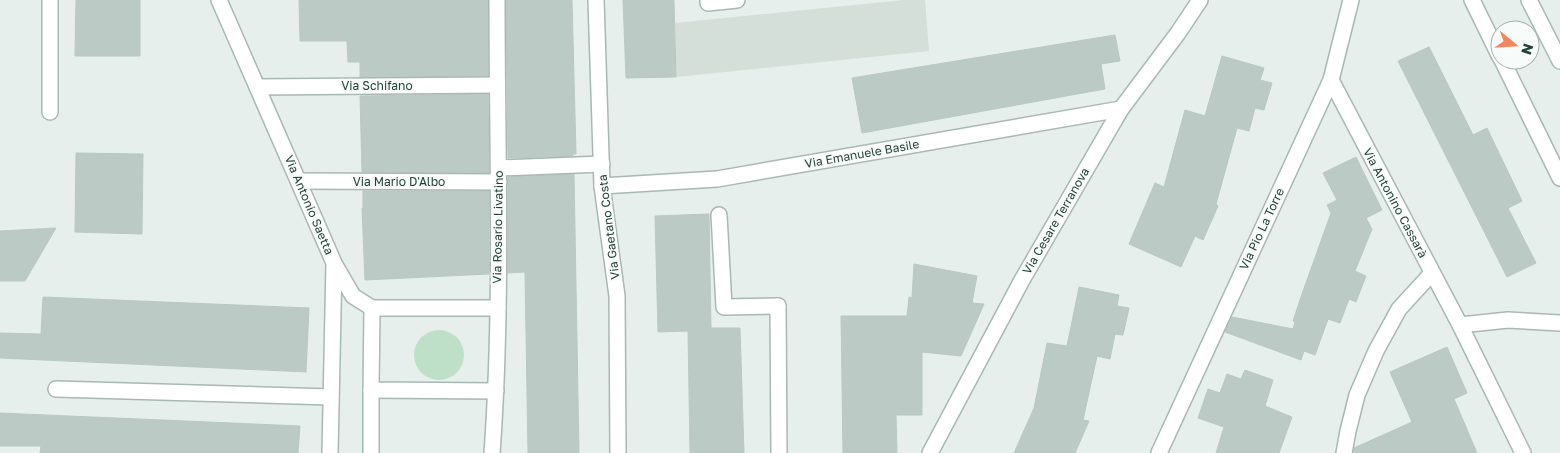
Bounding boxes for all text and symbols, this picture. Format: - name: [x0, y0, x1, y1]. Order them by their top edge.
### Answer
- north arrow: [1490, 20, 1540, 70]
- text: N: [1518, 41, 1538, 57]
- street label: Via Schifano: [341, 78, 413, 93]
- street label: Via Emanuele Basile: [803, 136, 920, 171]
- street label: Via Antonino Cassarà: [1360, 145, 1431, 260]
- street label: Via Antonio Saetta: [282, 153, 337, 257]
- street label: Via Cesare Terranova: [1019, 165, 1092, 277]
- street label: Via Rosario Livatino: [489, 170, 506, 284]
- street label: Via Mario D'Albo: [353, 174, 445, 189]
- street label: Via Gaetano Costa: [595, 174, 622, 280]
- street label: Via Pio La Torre: [1236, 185, 1287, 272]

